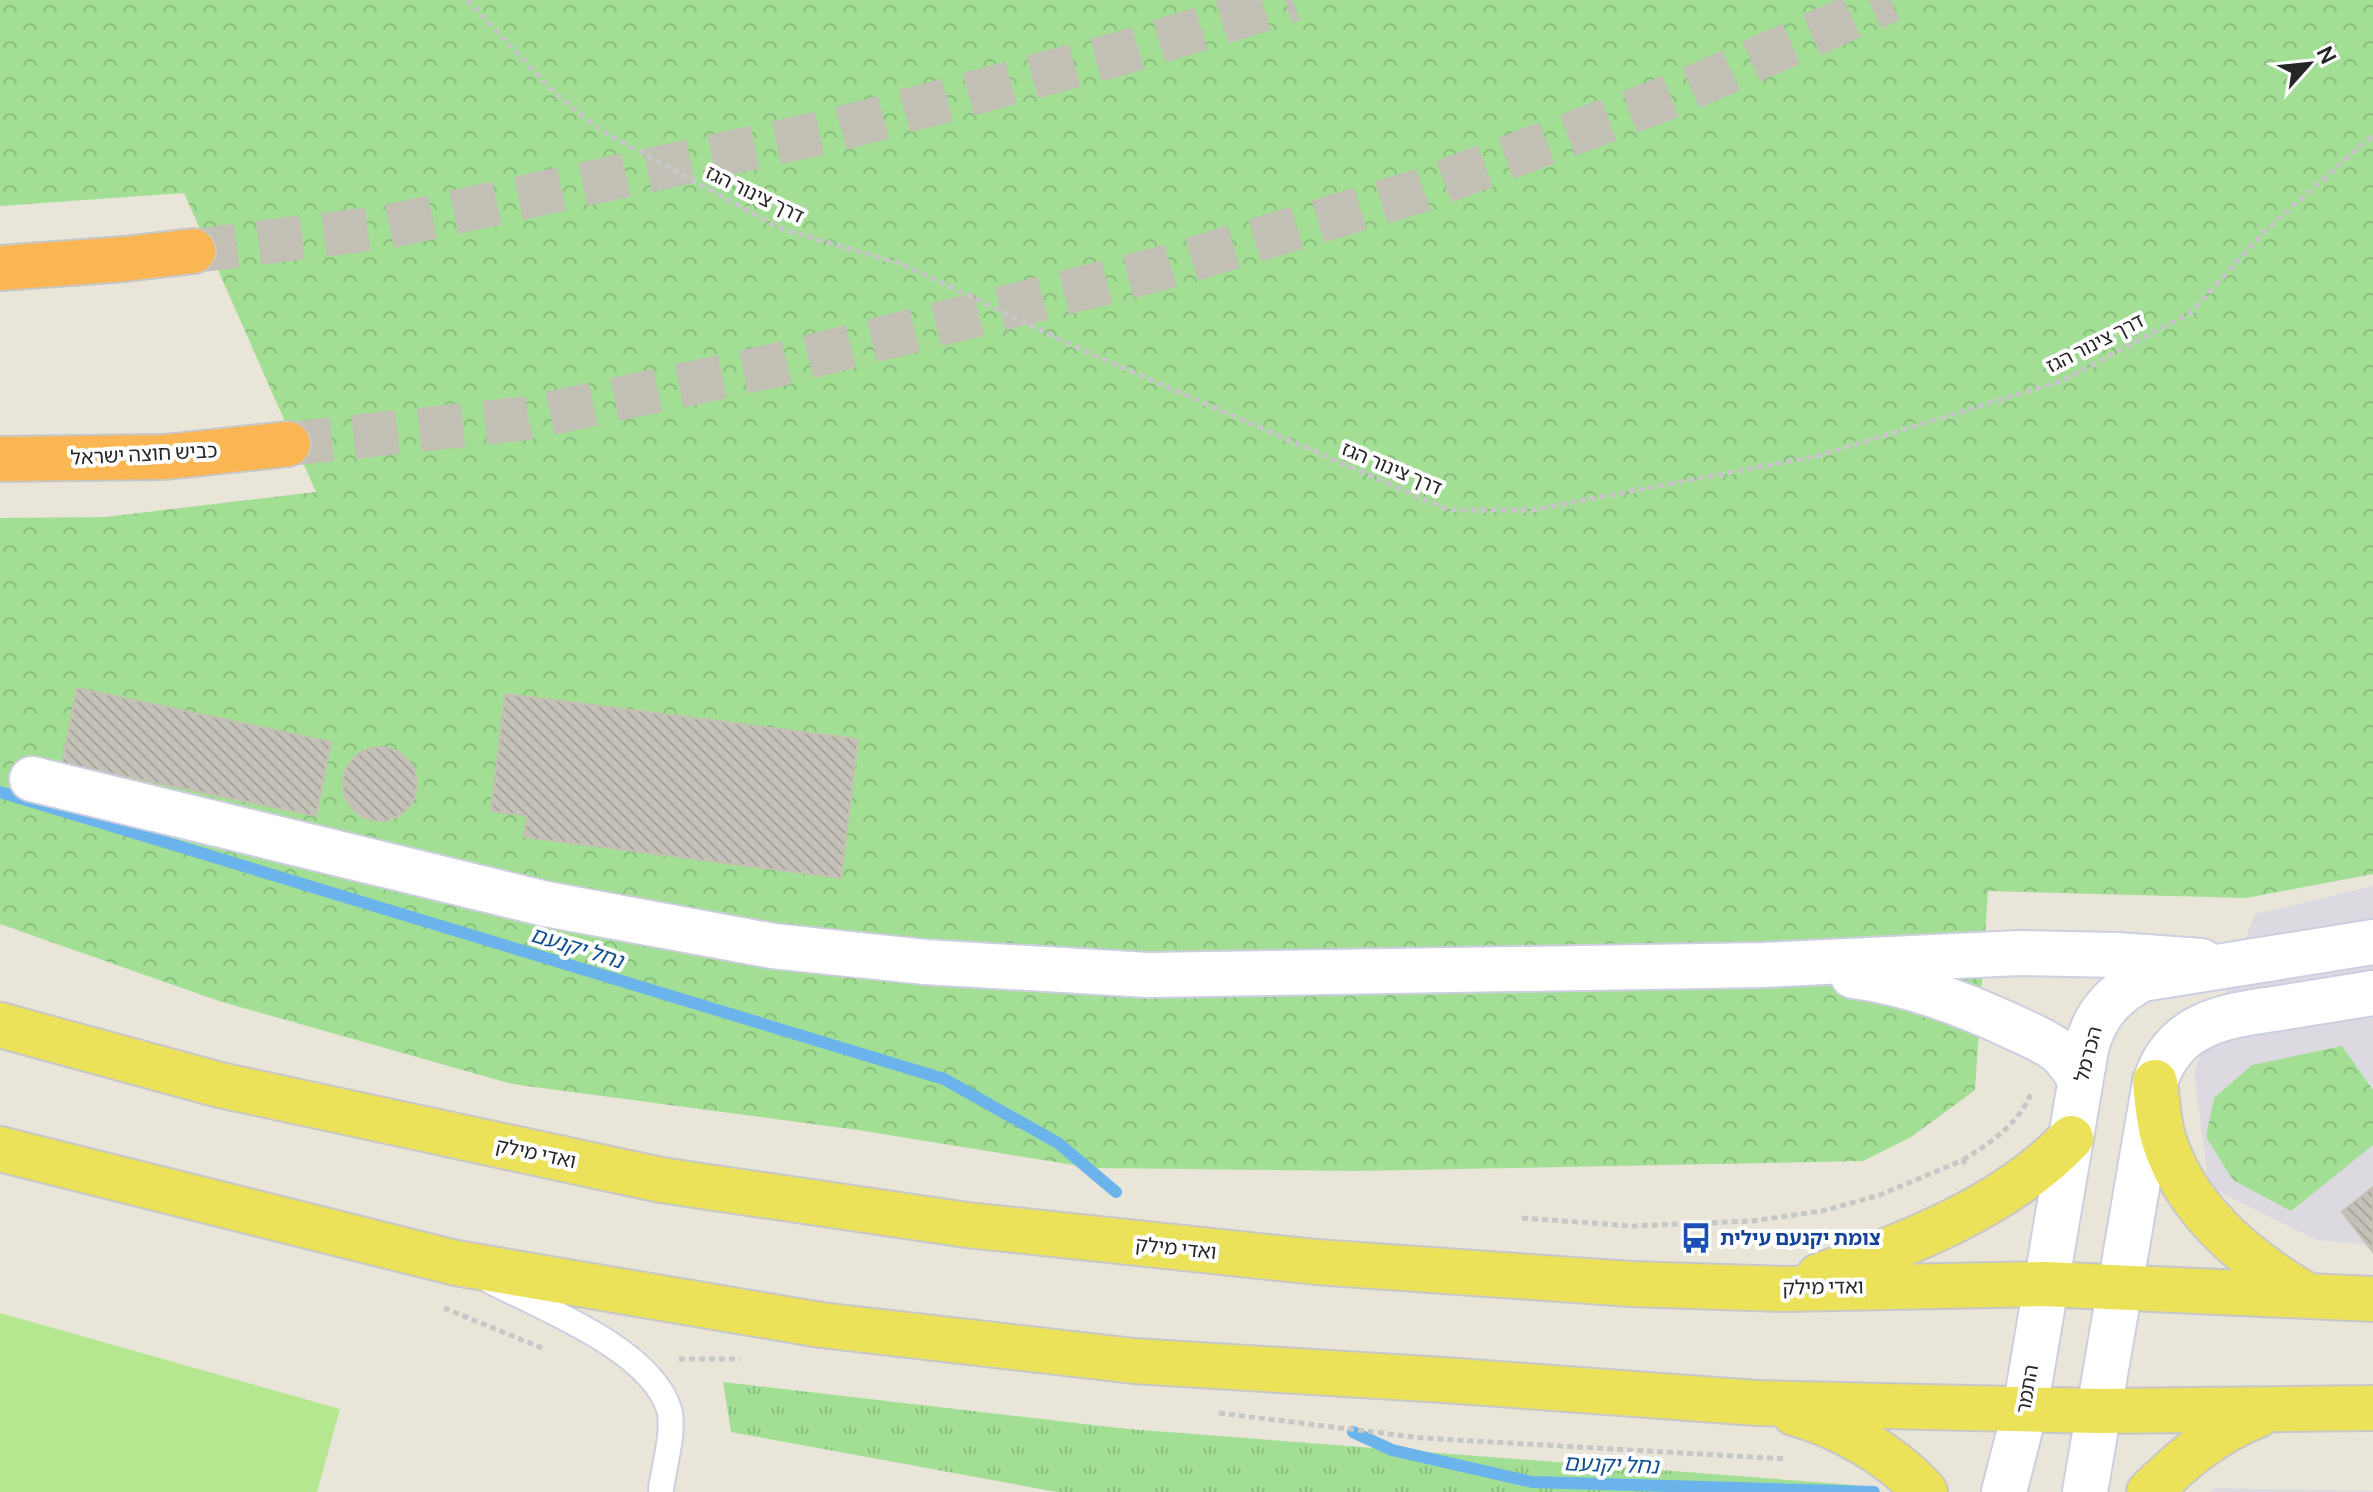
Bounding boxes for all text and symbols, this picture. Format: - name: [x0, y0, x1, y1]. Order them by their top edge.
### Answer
- north arrow: [2269, 24, 2349, 104]
- text: N: [2310, 41, 2344, 69]
- street label: דרך צינור הגז: [702, 158, 809, 229]
- street label: דרך צינור הגז: [2041, 306, 2148, 379]
- street label: דרך צינור הגז: [1338, 434, 1447, 501]
- street label: כביש חוצה ישראל: [70, 436, 218, 471]
- water label: נחל יקנעם: [527, 919, 629, 976]
- street label: הכרמל: [2067, 1023, 2108, 1085]
- street label: ואדי מילק: [493, 1131, 579, 1174]
- bus stop icon: צומת יקנעם עילית: [1679, 1221, 1713, 1255]
- place label: צומת יקנעם עילית: [1720, 1224, 1881, 1251]
- street label: ואדי מילק: [1134, 1230, 1218, 1265]
- street label: ואדי מילק: [1782, 1272, 1864, 1301]
- street label: התמר: [2009, 1362, 2044, 1416]
- water label: נחל יקנעם: [1563, 1447, 1661, 1481]

